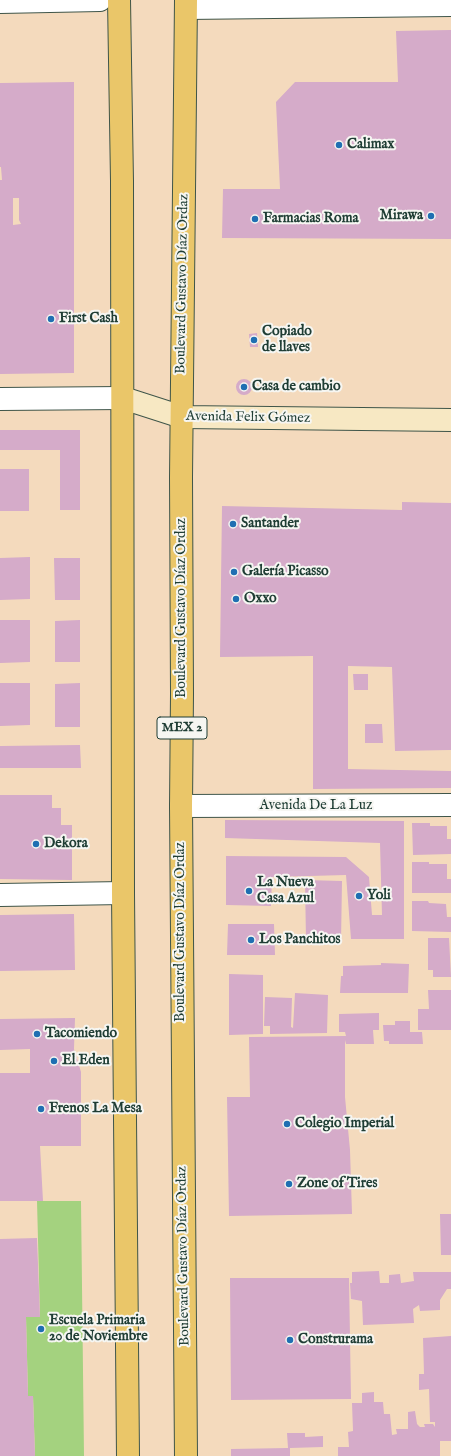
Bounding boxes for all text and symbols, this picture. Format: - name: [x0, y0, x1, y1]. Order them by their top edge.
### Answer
- place label: Calimax: [347, 137, 394, 153]
- marker: Calimax: [334, 140, 344, 150]
- street label: Boulevard Gustavo Díaz Ordaz: [173, 194, 193, 374]
- place label: Mirawa: [380, 208, 423, 224]
- place label: Farmacias Roma: [263, 211, 359, 227]
- marker: Mirawa: [426, 211, 436, 221]
- marker: Farmacias Roma: [250, 214, 260, 224]
- place label: First Cash: [59, 311, 118, 327]
- marker: First Cash: [46, 314, 56, 324]
- place label: Copiado de llaves: [262, 324, 312, 356]
- marker: Copiado de llaves: [249, 335, 259, 345]
- place label: Casa de cambio: [252, 379, 340, 395]
- marker: Casa de cambio: [239, 382, 249, 392]
- street label: Avenida Felix Gómez: [186, 409, 310, 427]
- place label: Santander: [241, 516, 299, 532]
- street label: Boulevard Gustavo Díaz Ordaz: [174, 518, 190, 698]
- marker: Santander: [228, 519, 238, 529]
- place label: Galería Picasso: [242, 564, 329, 580]
- marker: Galería Picasso: [229, 567, 239, 577]
- place label: Oxxo: [244, 591, 277, 607]
- marker: Oxxo: [231, 594, 241, 604]
- road number: MEX 2: [157, 717, 207, 739]
- street label: Avenida De La Luz: [260, 798, 372, 814]
- place label: Dekora: [44, 836, 88, 852]
- marker: Dekora: [31, 839, 41, 849]
- street label: Boulevard Gustavo Díaz Ordaz: [173, 842, 189, 1022]
- place label: La Nueva Casa Azul: [257, 875, 314, 908]
- marker: La Nueva Casa Azul: [244, 886, 254, 896]
- place label: Yoli: [367, 888, 391, 904]
- marker: Yoli: [354, 891, 364, 901]
- place label: Los Panchitos: [259, 932, 341, 948]
- marker: Los Panchitos: [246, 935, 256, 945]
- place label: Tacomiendo: [45, 1026, 117, 1042]
- marker: Tacomiendo: [32, 1029, 42, 1039]
- place label: El Eden: [62, 1053, 110, 1069]
- marker: El Eden: [49, 1056, 59, 1066]
- place label: Frenos La Mesa: [49, 1101, 142, 1117]
- marker: Frenos La Mesa: [36, 1104, 46, 1114]
- place label: Colegio Imperial: [295, 1116, 394, 1132]
- marker: Colegio Imperial: [282, 1119, 292, 1129]
- street label: Boulevard Gustavo Díaz Ordaz: [174, 1166, 194, 1346]
- place label: Zone of Tires: [297, 1176, 377, 1192]
- marker: Zone of Tires: [284, 1179, 294, 1189]
- place label: Escuela Primaria 20 de Noviembre: [49, 1313, 148, 1346]
- marker: Escuela Primaria 20 de Noviembre: [36, 1324, 46, 1334]
- place label: Construrama: [298, 1332, 373, 1348]
- marker: Construrama: [285, 1335, 295, 1345]

